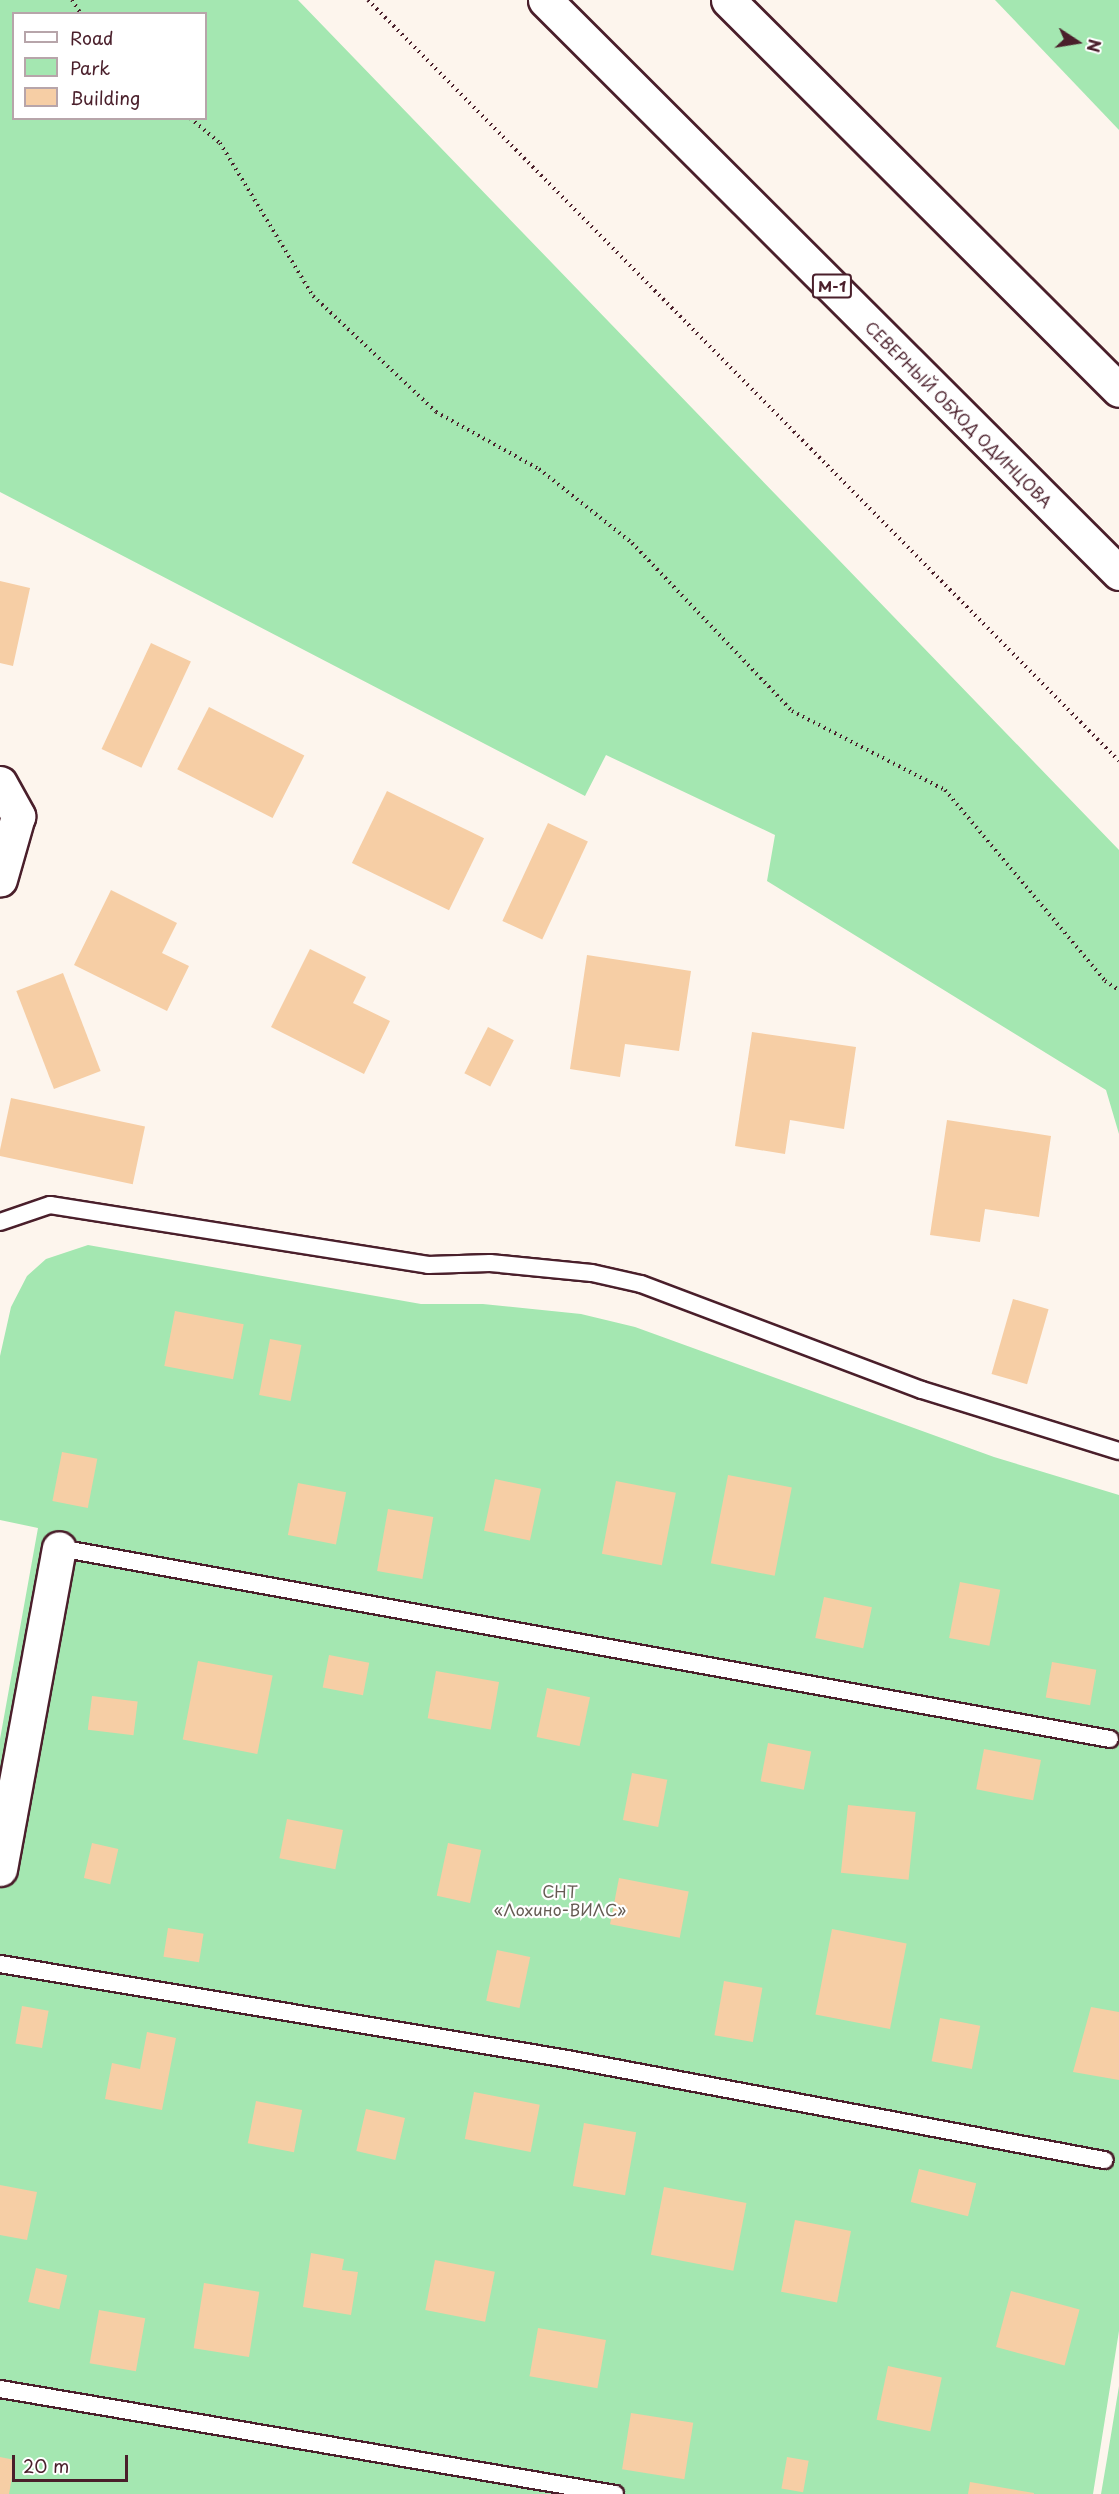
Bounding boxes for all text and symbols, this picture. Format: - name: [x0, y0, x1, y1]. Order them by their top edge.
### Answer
- legend: [12, 12, 207, 120]
- north arrow: [1047, 12, 1107, 72]
- text: Road: [70, 24, 114, 51]
- text: N: [1082, 37, 1108, 54]
- text: Park: [70, 54, 110, 81]
- text: Building: [70, 84, 140, 111]
- road number: М-1: [811, 274, 853, 298]
- street label: СЕВЕРНЫЙ ОБХОД ОДИНЦОВА: [861, 316, 1057, 512]
- park label: СНТ «Лохино-ВИЛС»: [494, 1881, 626, 1919]
- scale bar: [15, 2443, 130, 2481]
- text: 20 m: [23, 2452, 69, 2479]

